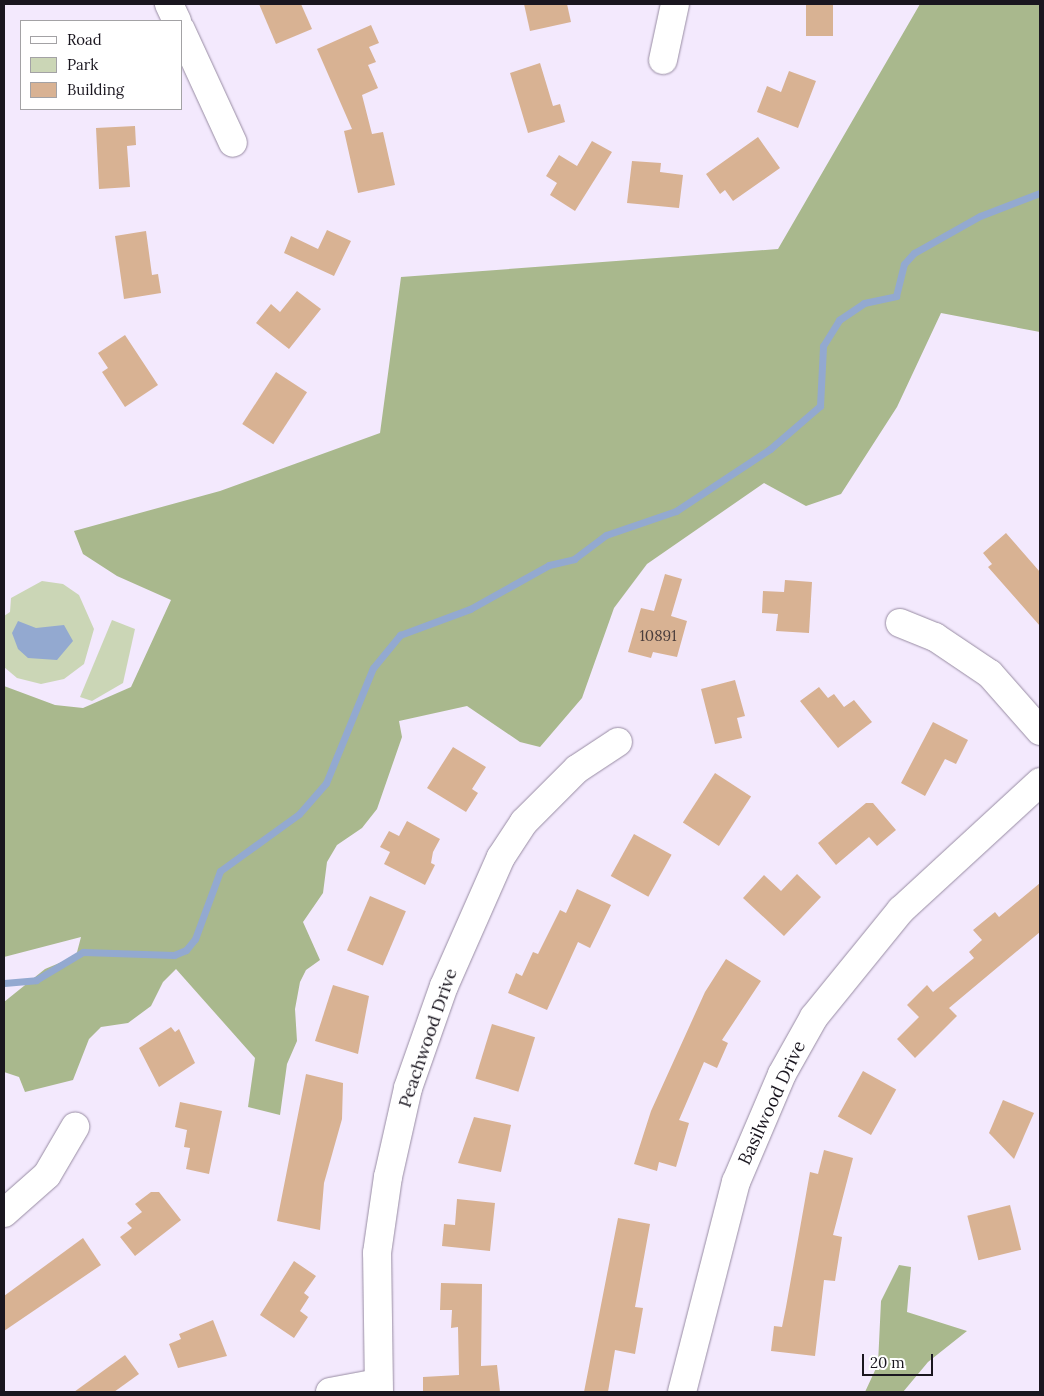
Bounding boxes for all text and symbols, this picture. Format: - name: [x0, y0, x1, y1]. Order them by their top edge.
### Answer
- legend: [20, 20, 182, 110]
- text: Road: [67, 30, 102, 49]
- text: Park: [67, 55, 98, 74]
- text: Building: [67, 80, 124, 99]
- house number: 10891: [639, 627, 677, 645]
- street label: Peachwood Drive: [394, 966, 462, 1110]
- street label: Basilwood Drive: [734, 1038, 810, 1168]
- scale bar: [864, 1344, 935, 1376]
- text: 20 m: [870, 1353, 905, 1372]

